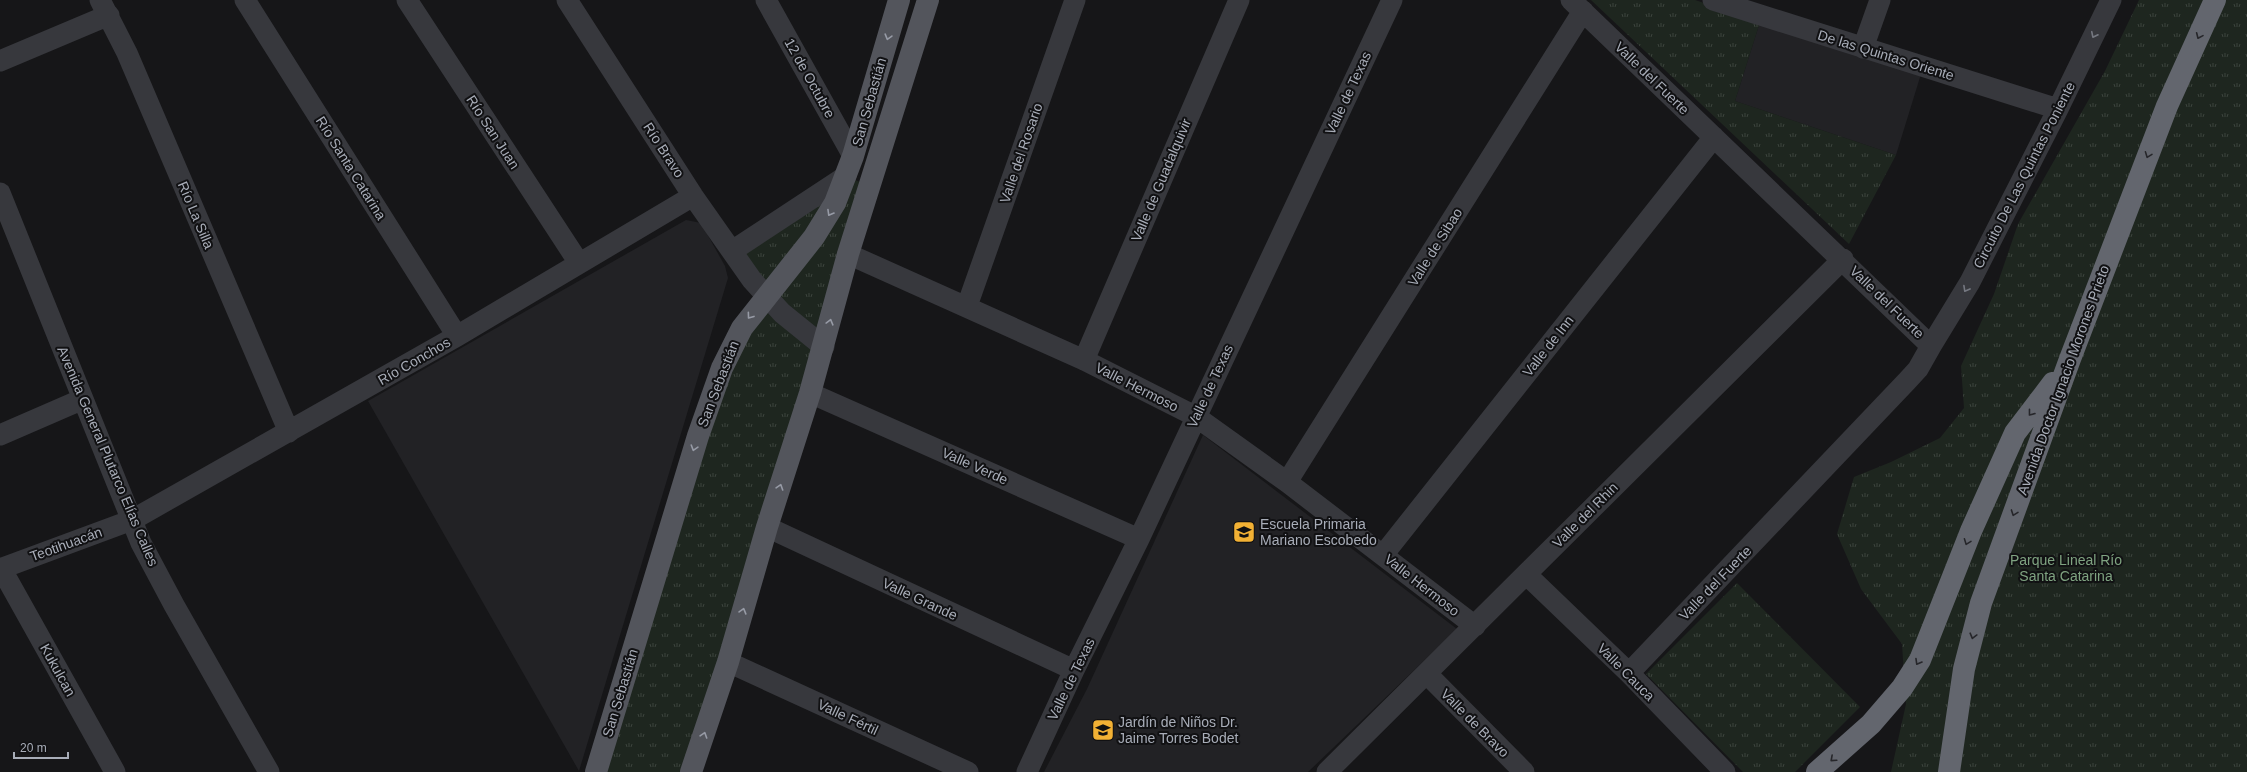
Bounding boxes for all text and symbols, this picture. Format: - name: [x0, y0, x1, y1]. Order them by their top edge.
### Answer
- street label: De las Quintas Oriente: [1816, 27, 1956, 83]
- one-way arrow: [2091, 31, 2099, 38]
- one-way arrow: [2196, 31, 2204, 39]
- one-way arrow: [884, 34, 893, 41]
- street label: 12 de Octubre: [781, 35, 839, 121]
- street label: Valle del Fuerte: [1612, 39, 1693, 118]
- street label: Valle de Texas: [1322, 49, 1374, 137]
- street label: San Sebastián: [849, 56, 889, 148]
- street label: Circuito De Las Quintas Poniente: [1970, 79, 2078, 271]
- street label: Río San Juan: [463, 92, 523, 172]
- street label: Valle del Rosario: [996, 101, 1046, 205]
- street label: Río Santa Catarina: [313, 113, 389, 223]
- street label: Valle de Guadalquivir: [1128, 116, 1194, 244]
- street label: Río Bravo: [640, 120, 688, 181]
- one-way arrow: [2145, 152, 2153, 159]
- street label: Río La Silla: [175, 179, 217, 251]
- street label: Valle de Sibao: [1405, 205, 1466, 289]
- one-way arrow: [827, 209, 834, 217]
- street label: Valle del Fuerte: [1847, 263, 1928, 342]
- street label: Avenida Doctor Ignacio Morones Prieto: [2014, 263, 2112, 497]
- one-way arrow: [1963, 285, 1971, 292]
- one-way arrow: [748, 312, 755, 319]
- street label: Valle de Inn: [1519, 312, 1577, 380]
- one-way arrow: [825, 319, 834, 326]
- street label: Río Conchos: [375, 334, 453, 388]
- street label: San Sebastián: [694, 339, 742, 429]
- street label: Valle de Texas: [1184, 342, 1236, 430]
- street label: Avenida General Plutarco Elías Calles: [54, 344, 162, 568]
- street label: Valle Hermoso: [1093, 359, 1181, 415]
- one-way arrow: [2028, 409, 2035, 416]
- one-way arrow: [691, 444, 699, 451]
- street label: Valle Verde: [940, 444, 1011, 488]
- street label: Valle del Rhin: [1549, 479, 1621, 551]
- one-way arrow: [775, 483, 784, 490]
- one-way arrow: [2011, 509, 2019, 516]
- place label: Escuela Primaria Mariano Escobedo: [1260, 516, 1377, 548]
- school or university icon: Escuela Primaria Mariano Escobedo: [1231, 519, 1257, 545]
- street label: Teotihuacán: [28, 524, 104, 564]
- one-way arrow: [1964, 538, 1972, 545]
- street label: Valle del Fuerte: [1676, 542, 1755, 623]
- street label: Valle Hermoso: [1381, 551, 1463, 619]
- park label: Parque Lineal Río Santa Catarina: [2010, 552, 2122, 584]
- street label: Valle Grande: [880, 575, 960, 623]
- one-way arrow: [738, 608, 747, 615]
- one-way arrow: [1969, 633, 1977, 639]
- street label: Valle de Texas: [1044, 635, 1098, 723]
- street label: Valle Cauca: [1594, 640, 1658, 704]
- street label: Kukulcan: [37, 641, 79, 699]
- street label: San Sebastián: [599, 647, 641, 739]
- one-way arrow: [1916, 658, 1923, 665]
- street label: Valle de Bravo: [1438, 686, 1513, 761]
- street label: Valle Fértil: [815, 696, 881, 738]
- place label: Jardín de Niños Dr. Jaime Torres Bodet: [1118, 714, 1238, 746]
- school or university icon: Jardín de Niños Dr. Jaime Torres Bodet: [1090, 717, 1116, 743]
- one-way arrow: [699, 732, 707, 739]
- scale bar: [14, 734, 68, 760]
- text: 20 m: [20, 741, 47, 755]
- one-way arrow: [1830, 754, 1837, 761]

